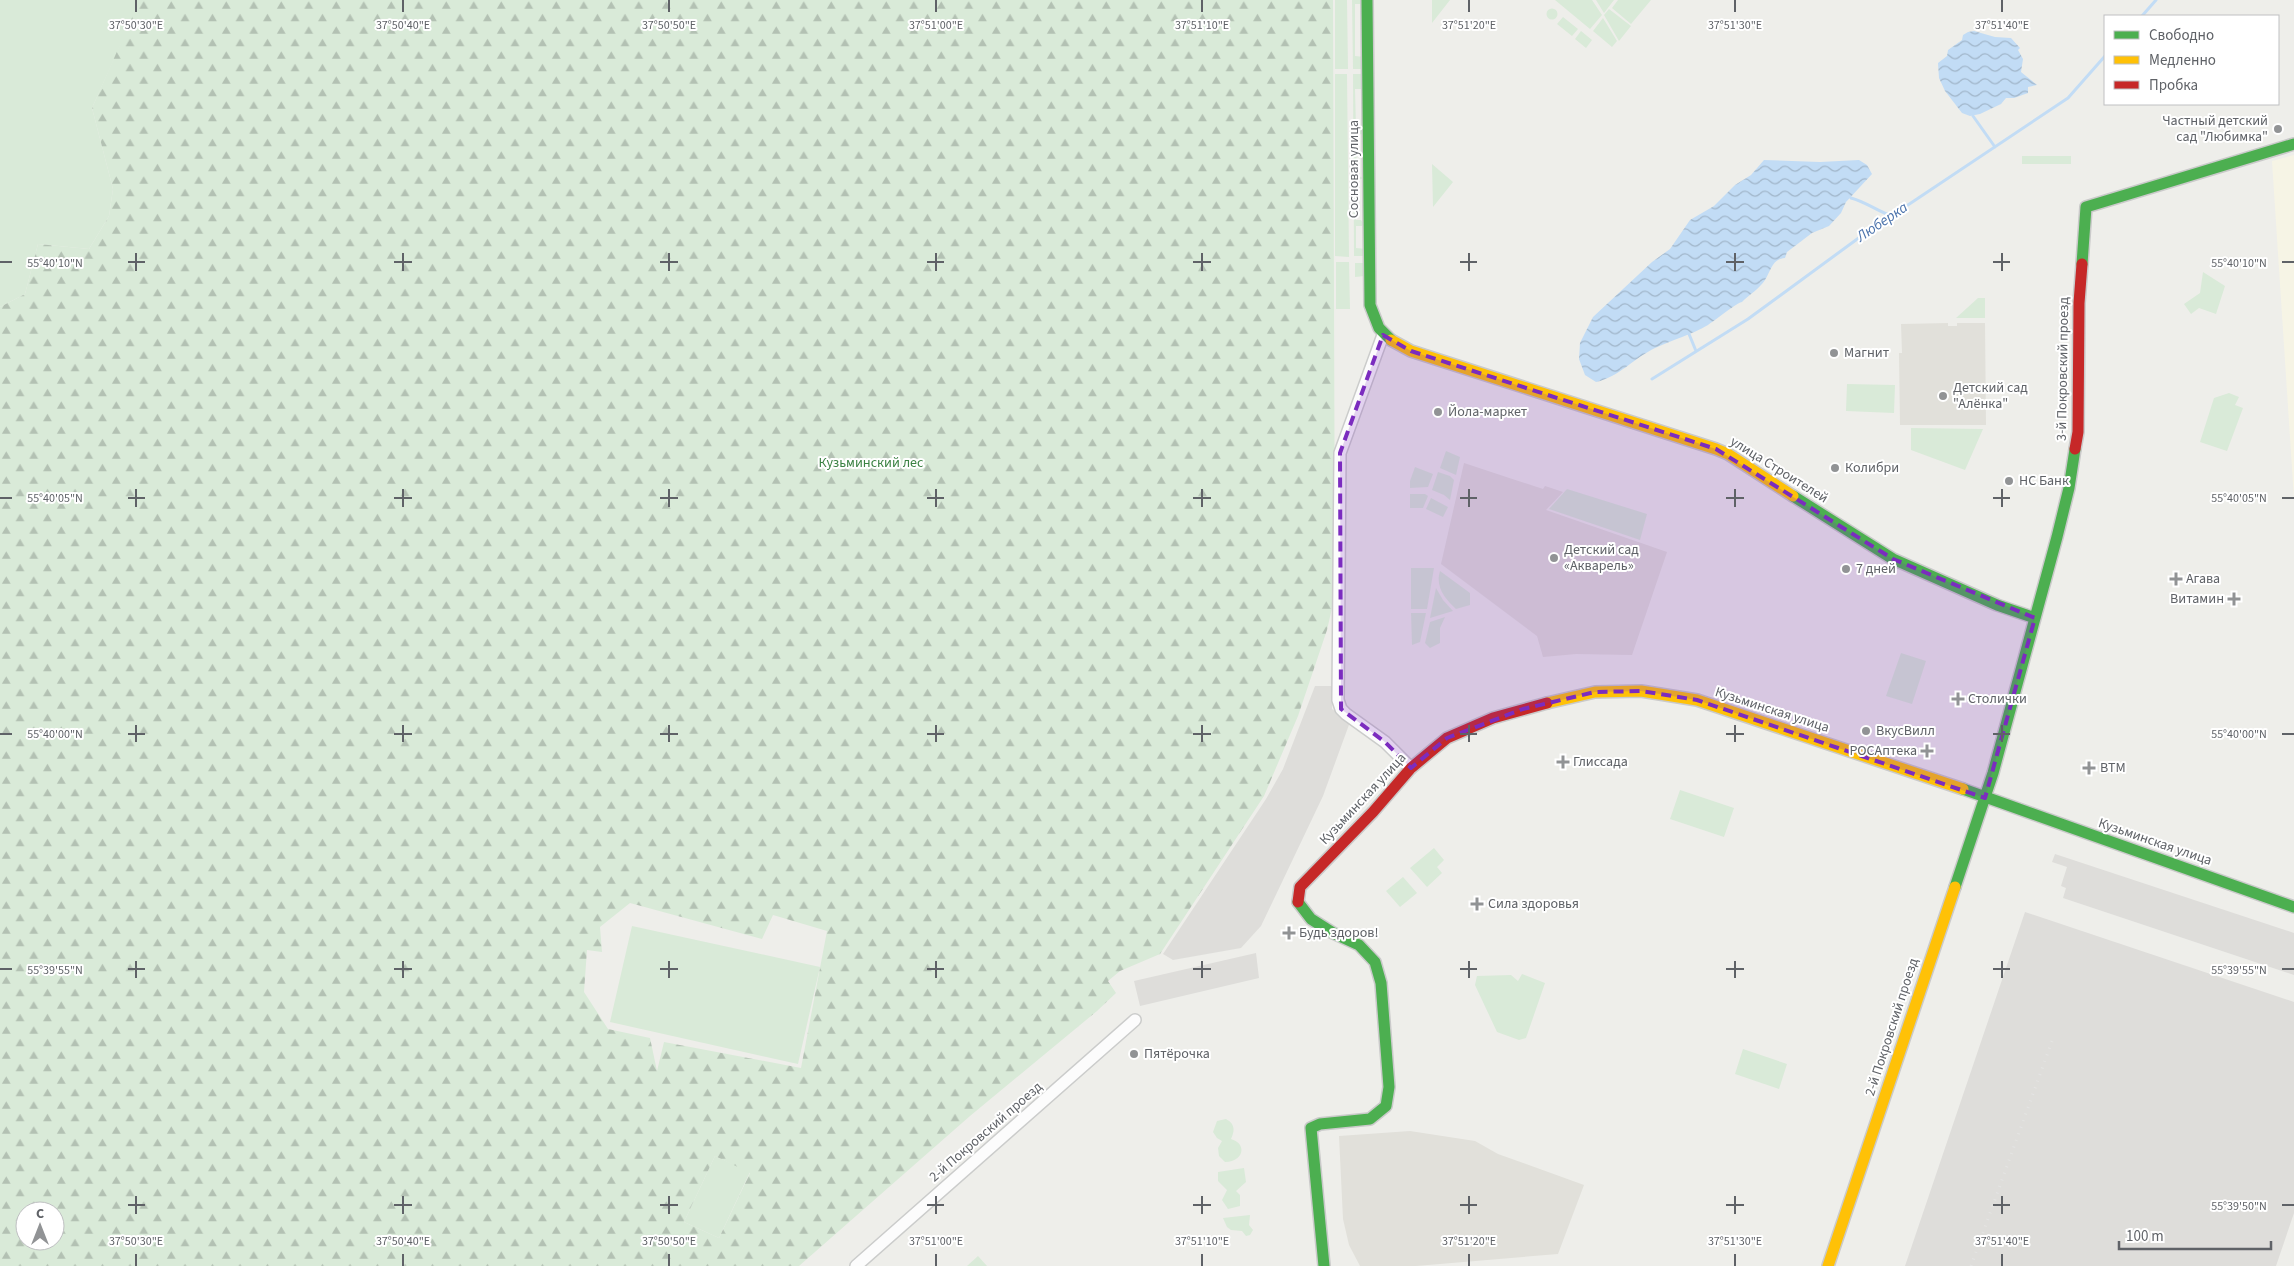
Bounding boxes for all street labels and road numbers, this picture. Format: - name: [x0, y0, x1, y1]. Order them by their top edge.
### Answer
- street label: Сосновая улица: [1344, 120, 1364, 218]
- street label: 3-й Покровский проезд: [2052, 296, 2074, 441]
- street label: улица Строителей: [1726, 432, 1832, 508]
- street label: Кузьминская улица: [1712, 682, 1832, 738]
- street label: Кузьминская улица: [1315, 749, 1411, 849]
- street label: Кузьминская улица: [2095, 813, 2215, 871]
- street label: 2-й Покровский проезд: [1860, 955, 1924, 1099]
- street label: 2-й Покровский проезд: [925, 1077, 1047, 1187]

